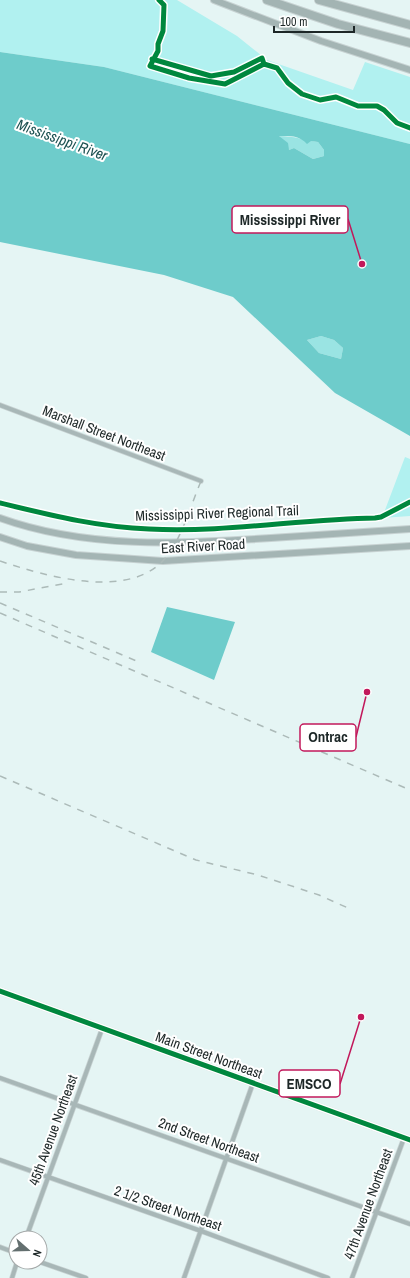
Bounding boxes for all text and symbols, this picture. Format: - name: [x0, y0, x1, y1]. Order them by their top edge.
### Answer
- scale bar: [274, 8, 354, 34]
- text: 100 m: [280, 14, 307, 30]
- water label: Mississippi River: [14, 113, 111, 166]
- callout: Mississippi River: [232, 206, 348, 233]
- text: Mississippi River: [240, 209, 340, 230]
- street label: Marshall Street Northeast: [40, 401, 168, 465]
- street label: Mississippi River Regional Trail: [135, 501, 299, 525]
- street label: East River Road: [160, 535, 246, 557]
- callout: Ontrac: [300, 724, 356, 751]
- text: Ontrac: [308, 726, 348, 747]
- street label: Main Street Northeast: [153, 1027, 265, 1083]
- callout: EMSCO: [279, 1070, 340, 1097]
- street label: 45th Avenue Northeast: [25, 1072, 81, 1188]
- text: EMSCO: [286, 1073, 332, 1094]
- street label: 2nd Street Northeast: [156, 1113, 262, 1167]
- street label: 47th Avenue Northeast: [340, 1146, 396, 1262]
- street label: 2 1/2 Street Northeast: [112, 1181, 224, 1235]
- north arrow: [8, 1230, 48, 1270]
- text: N: [30, 1248, 45, 1259]

